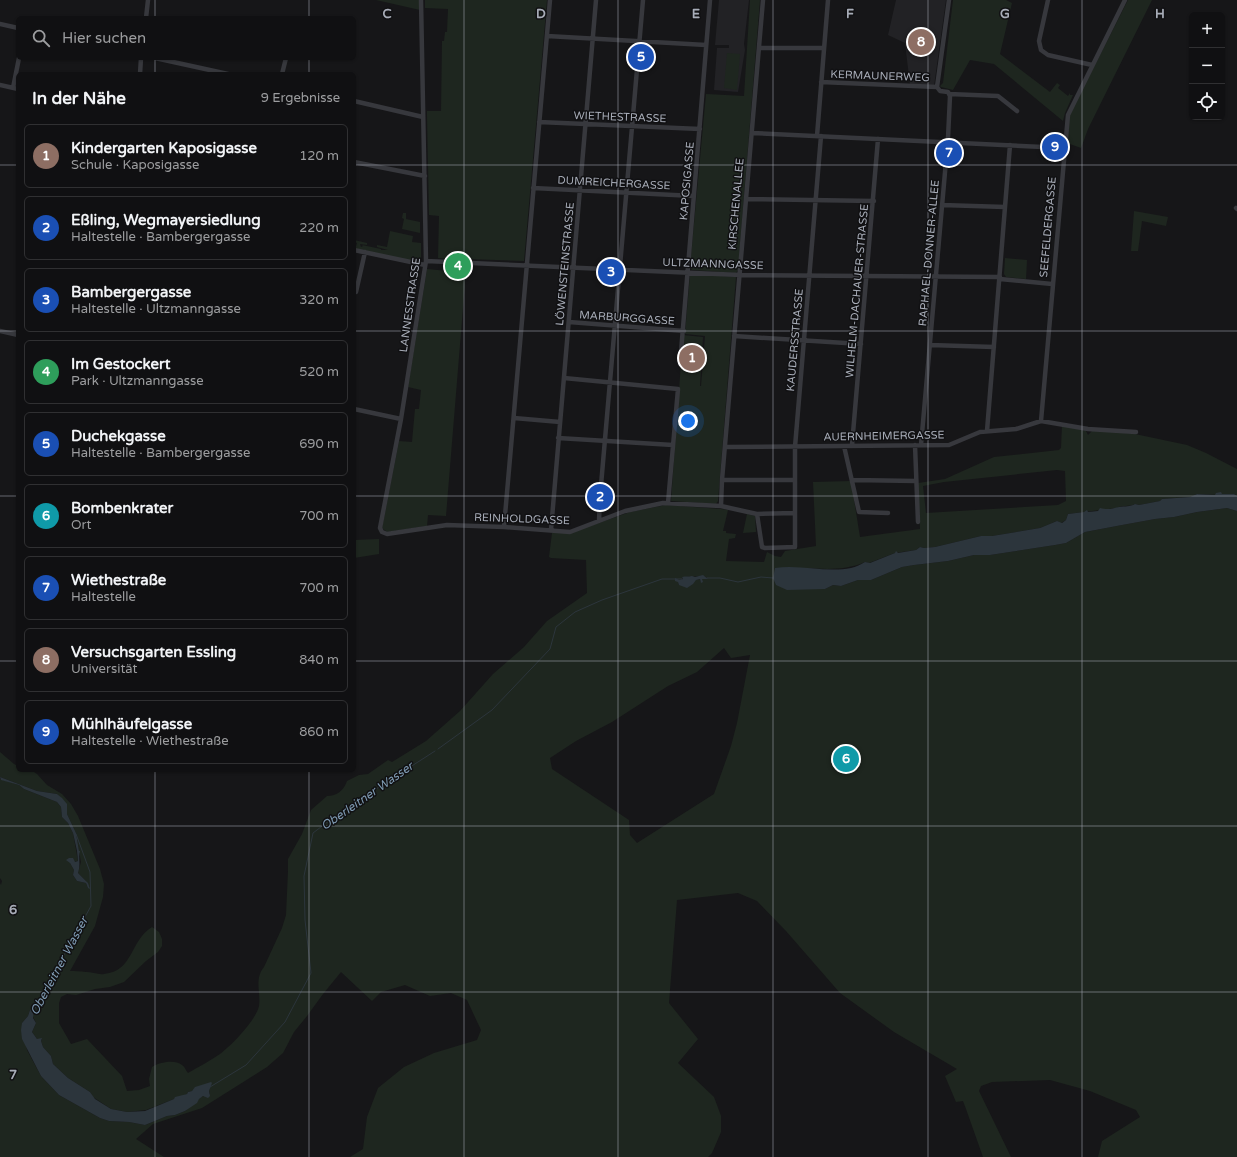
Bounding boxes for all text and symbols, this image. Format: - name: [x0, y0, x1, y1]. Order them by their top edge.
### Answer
- text: C: [382, 6, 392, 22]
- text: D: [536, 6, 546, 22]
- text: E: [692, 6, 700, 22]
- text: F: [846, 6, 854, 22]
- text: G: [1000, 6, 1010, 22]
- text: H: [1155, 6, 1165, 22]
- map controls: [1189, 12, 1225, 120]
- button: +: [1189, 12, 1225, 48]
- search box: [16, 16, 356, 60]
- icon: search: [30, 27, 52, 49]
- pin: 8: [908, 27, 934, 57]
- text: Hier suchen: [62, 29, 146, 47]
- pin: 5: [628, 42, 654, 72]
- button: −: [1189, 48, 1225, 84]
- street label: KERMAUNERWEG: [830, 68, 930, 84]
- button: locate: [1189, 84, 1225, 120]
- text: In der Nähe: [32, 88, 126, 109]
- text: 9 Ergebnisse: [261, 90, 340, 106]
- street label: WIETHESTRASSE: [573, 109, 667, 125]
- pin: 9: [1042, 132, 1068, 162]
- pin: 7: [936, 138, 962, 168]
- text: Kindergarten Kaposigasse: [71, 139, 257, 157]
- street label: KAPOSIGASSE: [677, 141, 697, 221]
- text: 1: [42, 148, 50, 164]
- text: 120 m: [299, 148, 339, 164]
- text: Schule · Kaposigasse: [71, 157, 199, 173]
- street label: KIRSCHENALLEE: [726, 158, 746, 250]
- street label: DUMREICHERGASSE: [557, 174, 671, 192]
- street label: SEEFELDERGASSE: [1037, 176, 1059, 278]
- street label: RAPHAEL-DONNER-ALLEE: [916, 179, 942, 327]
- street label: LÖWENSTEINSTRASSE: [553, 202, 577, 326]
- street label: WILHELM-DACHAUER-STRASSE: [843, 203, 871, 379]
- text: Eßling, Wegmayersiedlung: [71, 211, 261, 229]
- text: 2: [42, 220, 50, 236]
- text: 220 m: [299, 220, 339, 236]
- text: Haltestelle · Bambergergasse: [71, 229, 250, 245]
- pin: 4: [445, 251, 471, 281]
- street label: ULTZMANNGASSE: [662, 256, 764, 272]
- street label: LANNESSTRASSE: [397, 257, 423, 353]
- pin: 3: [598, 257, 624, 287]
- text: Bambergergasse: [71, 283, 191, 301]
- street label: KAUDERSSTRASSE: [784, 288, 806, 392]
- text: 3: [42, 292, 50, 308]
- text: 320 m: [299, 292, 339, 308]
- text: Haltestelle · Ultzmanngasse: [71, 301, 241, 317]
- street label: MARBURGGASSE: [579, 308, 675, 328]
- pin: 1: [679, 343, 705, 373]
- text: Im Gestockert: [71, 355, 171, 373]
- text: 4: [42, 364, 50, 380]
- text: 520 m: [299, 364, 339, 380]
- text: Park · Ultzmanngasse: [71, 373, 204, 389]
- your location: [678, 411, 698, 431]
- text: Duchekgasse: [71, 427, 166, 445]
- street label: AUERNHEIMERGASSE: [823, 428, 945, 444]
- text: 5: [42, 436, 50, 452]
- text: 690 m: [299, 436, 339, 452]
- text: Haltestelle · Bambergergasse: [71, 445, 250, 461]
- pin: 2: [587, 482, 613, 512]
- text: Bombenkrater: [71, 499, 173, 517]
- text: 6: [42, 508, 50, 524]
- text: 700 m: [299, 508, 339, 524]
- street label: REINHOLDGASSE: [474, 511, 570, 527]
- text: Ort: [71, 517, 91, 533]
- text: Wiethestraße: [71, 571, 166, 589]
- text: 7: [42, 580, 50, 596]
- text: 700 m: [299, 580, 339, 596]
- text: Haltestelle: [71, 589, 136, 605]
- text: Versuchsgarten Essling: [71, 643, 236, 661]
- text: 8: [42, 652, 50, 668]
- text: 840 m: [299, 652, 339, 668]
- text: Universität: [71, 661, 137, 677]
- text: Mühlhäufelgasse: [71, 715, 192, 733]
- text: 9: [42, 724, 50, 740]
- text: 860 m: [299, 724, 339, 740]
- text: Haltestelle · Wiethestraße: [71, 733, 229, 749]
- pin: 6: [833, 744, 859, 774]
- water label: Oberleitner Wasser: [318, 758, 417, 833]
- text: 6: [9, 902, 17, 918]
- water label: Oberleitner Wasser: [27, 913, 91, 1017]
- text: 7: [9, 1067, 17, 1083]

